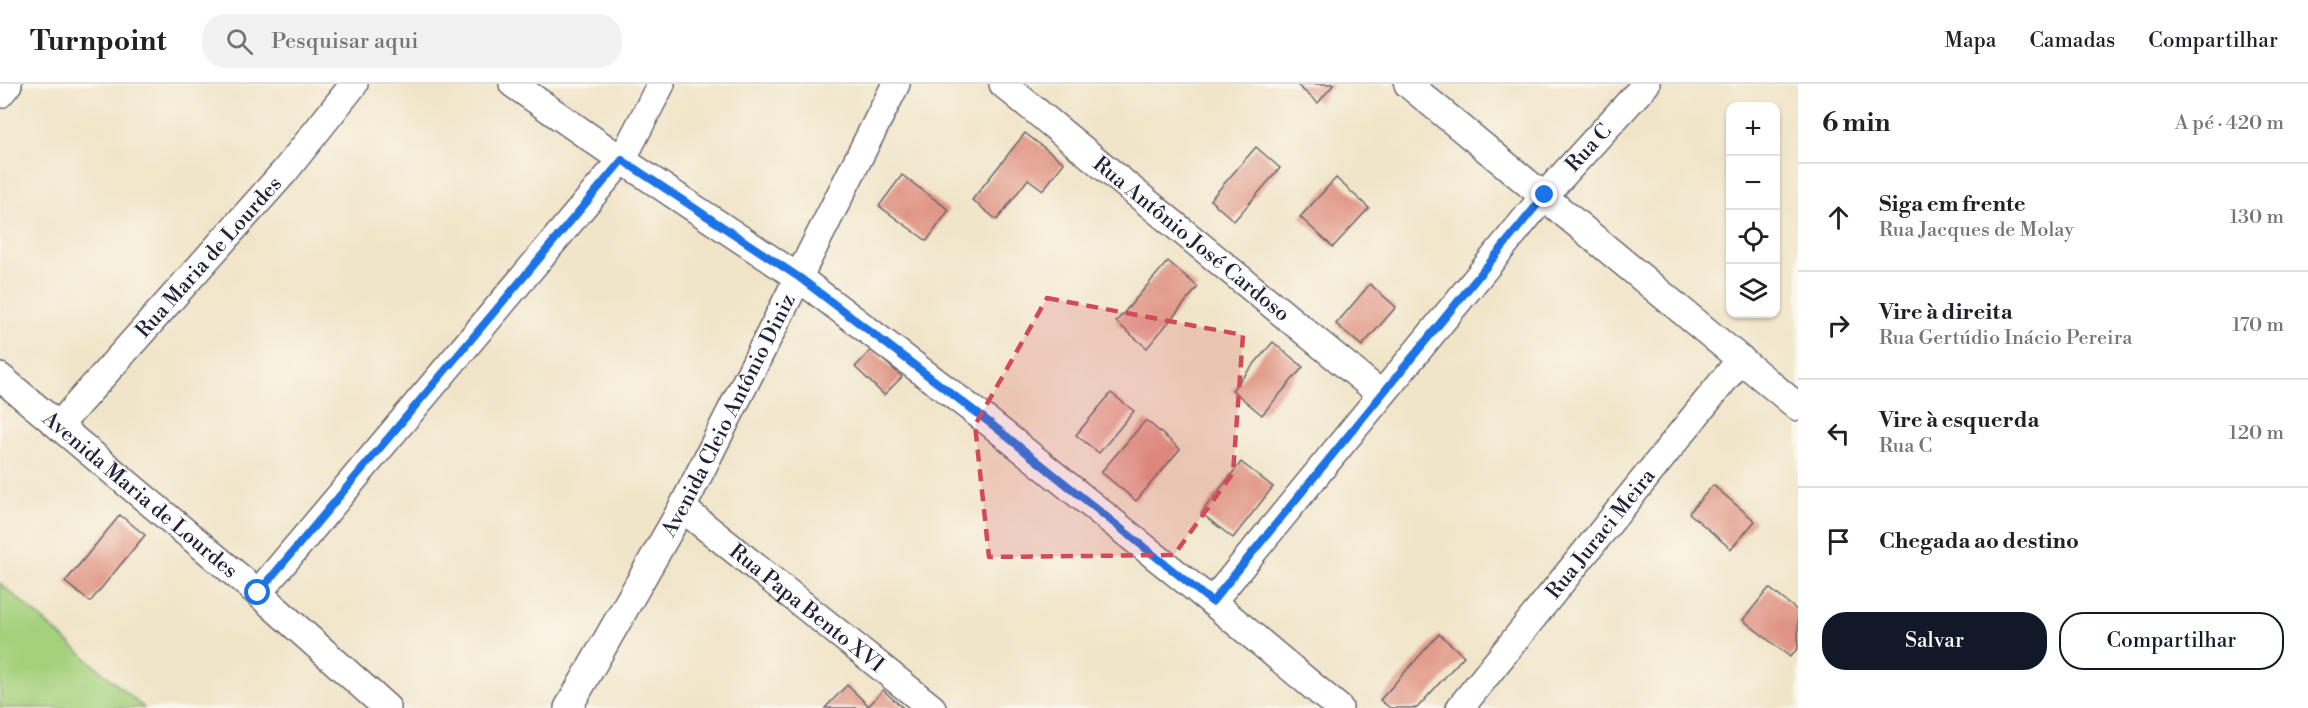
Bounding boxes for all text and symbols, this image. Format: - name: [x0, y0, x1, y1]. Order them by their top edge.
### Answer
- search box: [202, 14, 622, 68]
- text: Turnpoint: [30, 24, 166, 59]
- icon: search: [223, 25, 256, 58]
- text: Pesquisar aqui: [271, 28, 418, 55]
- text: Mapa: [1944, 28, 1996, 54]
- text: Camadas: [2029, 28, 2115, 54]
- text: Compartilhar: [2148, 28, 2278, 54]
- map controls: [1726, 102, 1780, 318]
- button: +: [1726, 102, 1780, 156]
- text: 6 min: [1822, 107, 1890, 139]
- text: A pé · 420 m: [2175, 111, 2284, 136]
- street label: Rua C: [1560, 119, 1617, 178]
- street label: Rua Antônio José Cardoso: [1087, 151, 1295, 328]
- button: −: [1726, 156, 1780, 210]
- street label: Rua Maria de Lourdes: [131, 171, 288, 344]
- route end: [1531, 181, 1557, 207]
- text: Siga em frente: [1879, 191, 2026, 218]
- icon: ahead: [1822, 201, 1855, 234]
- text: 130 m: [2229, 205, 2284, 230]
- button: locate: [1726, 210, 1780, 264]
- text: Rua Jacques de Molay: [1879, 218, 2074, 243]
- button: layers: [1726, 264, 1780, 318]
- street label: Avenida Cleio Antônio Diniz: [656, 290, 802, 543]
- text: Vire à direita: [1879, 299, 2013, 326]
- icon: right: [1822, 309, 1855, 342]
- text: 170 m: [2232, 313, 2284, 338]
- text: Rua Gertúdio Inácio Pereira: [1879, 326, 2132, 351]
- street label: Avenida Maria de Lourdes: [36, 406, 242, 584]
- text: Vire à esquerda: [1879, 407, 2039, 434]
- icon: left: [1822, 417, 1855, 450]
- text: 120 m: [2229, 421, 2284, 446]
- text: Rua C: [1879, 434, 1932, 459]
- street label: Rua Juraci Meira: [1541, 464, 1662, 605]
- icon: arrive: [1822, 525, 1855, 558]
- text: Chegada ao destino: [1879, 528, 2079, 555]
- street label: Rua Papa Bento XVI: [724, 539, 889, 679]
- route start: [244, 579, 270, 605]
- button: Salvar: [1822, 612, 2047, 670]
- button: Compartilhar: [2059, 612, 2284, 670]

